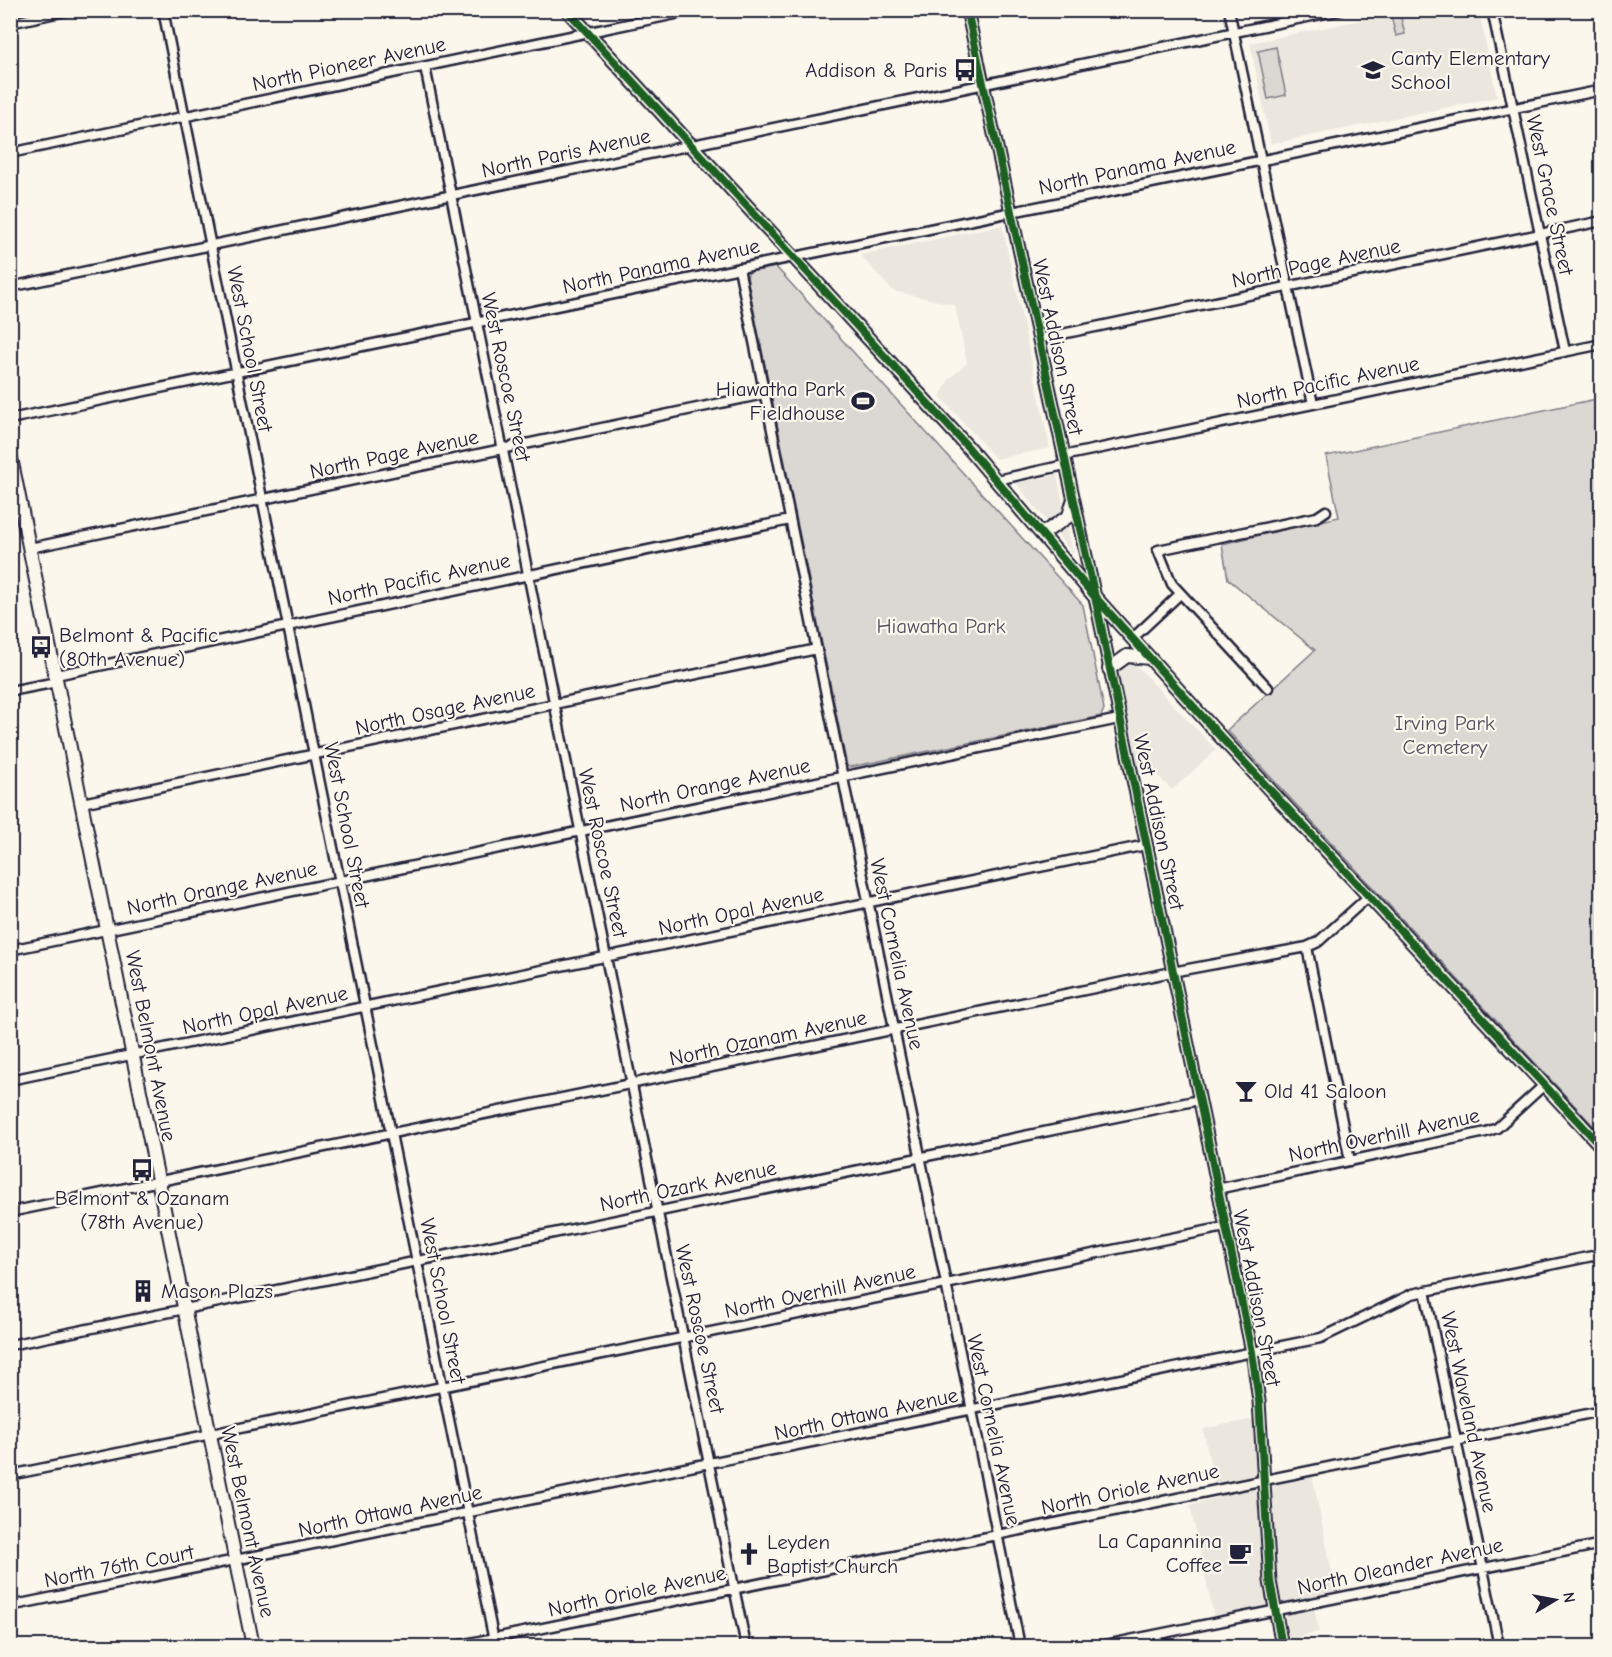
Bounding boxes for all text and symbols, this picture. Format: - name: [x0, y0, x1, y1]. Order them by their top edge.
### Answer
- street label: North Pioneer Avenue: [250, 32, 448, 96]
- place label: Canty Elementary School: [1391, 46, 1551, 94]
- bus stop icon: Addison & Paris: [952, 57, 978, 83]
- school or university icon: Canty Elementary School: [1360, 57, 1386, 83]
- place label: Addison & Paris: [805, 58, 947, 82]
- street label: West Grace Street: [1521, 113, 1579, 278]
- street label: North Paris Avenue: [479, 123, 653, 183]
- street label: North Panama Avenue: [1036, 134, 1238, 200]
- street label: North Panama Avenue: [560, 233, 762, 299]
- street label: North Page Avenue: [1229, 233, 1403, 293]
- street label: West Addison Street: [1028, 257, 1089, 438]
- street label: West School Street: [222, 264, 278, 435]
- street label: West Roscoe Street: [476, 290, 536, 465]
- street label: North Pacific Avenue: [1235, 351, 1421, 413]
- place label: Hiawatha Park Fieldhouse: [716, 377, 845, 425]
- sports icon: Hiawatha Park Fieldhouse: [850, 388, 876, 414]
- street label: North Page Avenue: [307, 424, 481, 484]
- street label: North Pacific Avenue: [326, 548, 512, 610]
- park label: Hiawatha Park: [876, 614, 1006, 638]
- place label: Belmont & Pacific (80th Avenue): [59, 623, 218, 671]
- bus stop icon: Belmont & Pacific (80th Avenue): [28, 634, 54, 660]
- street label: North Osage Avenue: [353, 678, 537, 740]
- park label: Irving Park Cemetery: [1395, 711, 1495, 759]
- street label: West Addison Street: [1129, 732, 1190, 913]
- street label: West School Street: [319, 740, 375, 911]
- street label: North Orange Avenue: [618, 753, 812, 817]
- street label: West Roscoe Street: [573, 766, 633, 941]
- street label: North Orange Avenue: [125, 856, 319, 920]
- street label: West Cornelia Avenue: [865, 856, 929, 1052]
- street label: North Opal Avenue: [656, 882, 826, 940]
- street label: West Belmont Avenue: [121, 948, 181, 1144]
- street label: North Opal Avenue: [180, 981, 350, 1039]
- street label: North Ozanam Avenue: [667, 1005, 869, 1071]
- bar icon: Old 41 Saloon: [1233, 1078, 1259, 1104]
- place label: Old 41 Saloon: [1264, 1079, 1387, 1103]
- street label: North Overhill Avenue: [1286, 1103, 1482, 1167]
- street label: North Ozark Avenue: [597, 1156, 779, 1216]
- bus stop icon: Belmont & Ozanam (78th Avenue): [129, 1157, 155, 1183]
- place label: Belmont & Ozanam (78th Avenue): [55, 1186, 229, 1234]
- street label: West Addison Street: [1228, 1208, 1286, 1389]
- street label: West School Street: [415, 1216, 471, 1387]
- street label: West Roscoe Street: [670, 1242, 730, 1417]
- street label: North Overhill Avenue: [722, 1259, 918, 1323]
- building icon: Mason Plazs: [130, 1278, 156, 1304]
- place label: Mason Plazs: [161, 1279, 273, 1303]
- street label: West Waveland Avenue: [1436, 1309, 1502, 1515]
- street label: West Cornelia Avenue: [962, 1332, 1026, 1528]
- street label: North Ottawa Avenue: [772, 1383, 960, 1445]
- street label: West Belmont Avenue: [216, 1425, 280, 1619]
- street label: North Oriole Avenue: [1039, 1458, 1221, 1520]
- street label: North Ottawa Avenue: [296, 1480, 484, 1542]
- place label: La Capannina Coffee: [1098, 1529, 1222, 1577]
- place label: Leyden Baptist Church: [767, 1530, 898, 1578]
- street label: North Oleander Avenue: [1295, 1532, 1505, 1600]
- street label: North 76th Court: [42, 1540, 197, 1592]
- cafe icon: La Capannina Coffee: [1227, 1540, 1253, 1566]
- church icon: Leyden Baptist Church: [736, 1541, 762, 1567]
- street label: North Oriole Avenue: [546, 1560, 728, 1622]
- north arrow: [1525, 1570, 1585, 1630]
- text: N: [1559, 1591, 1579, 1604]

